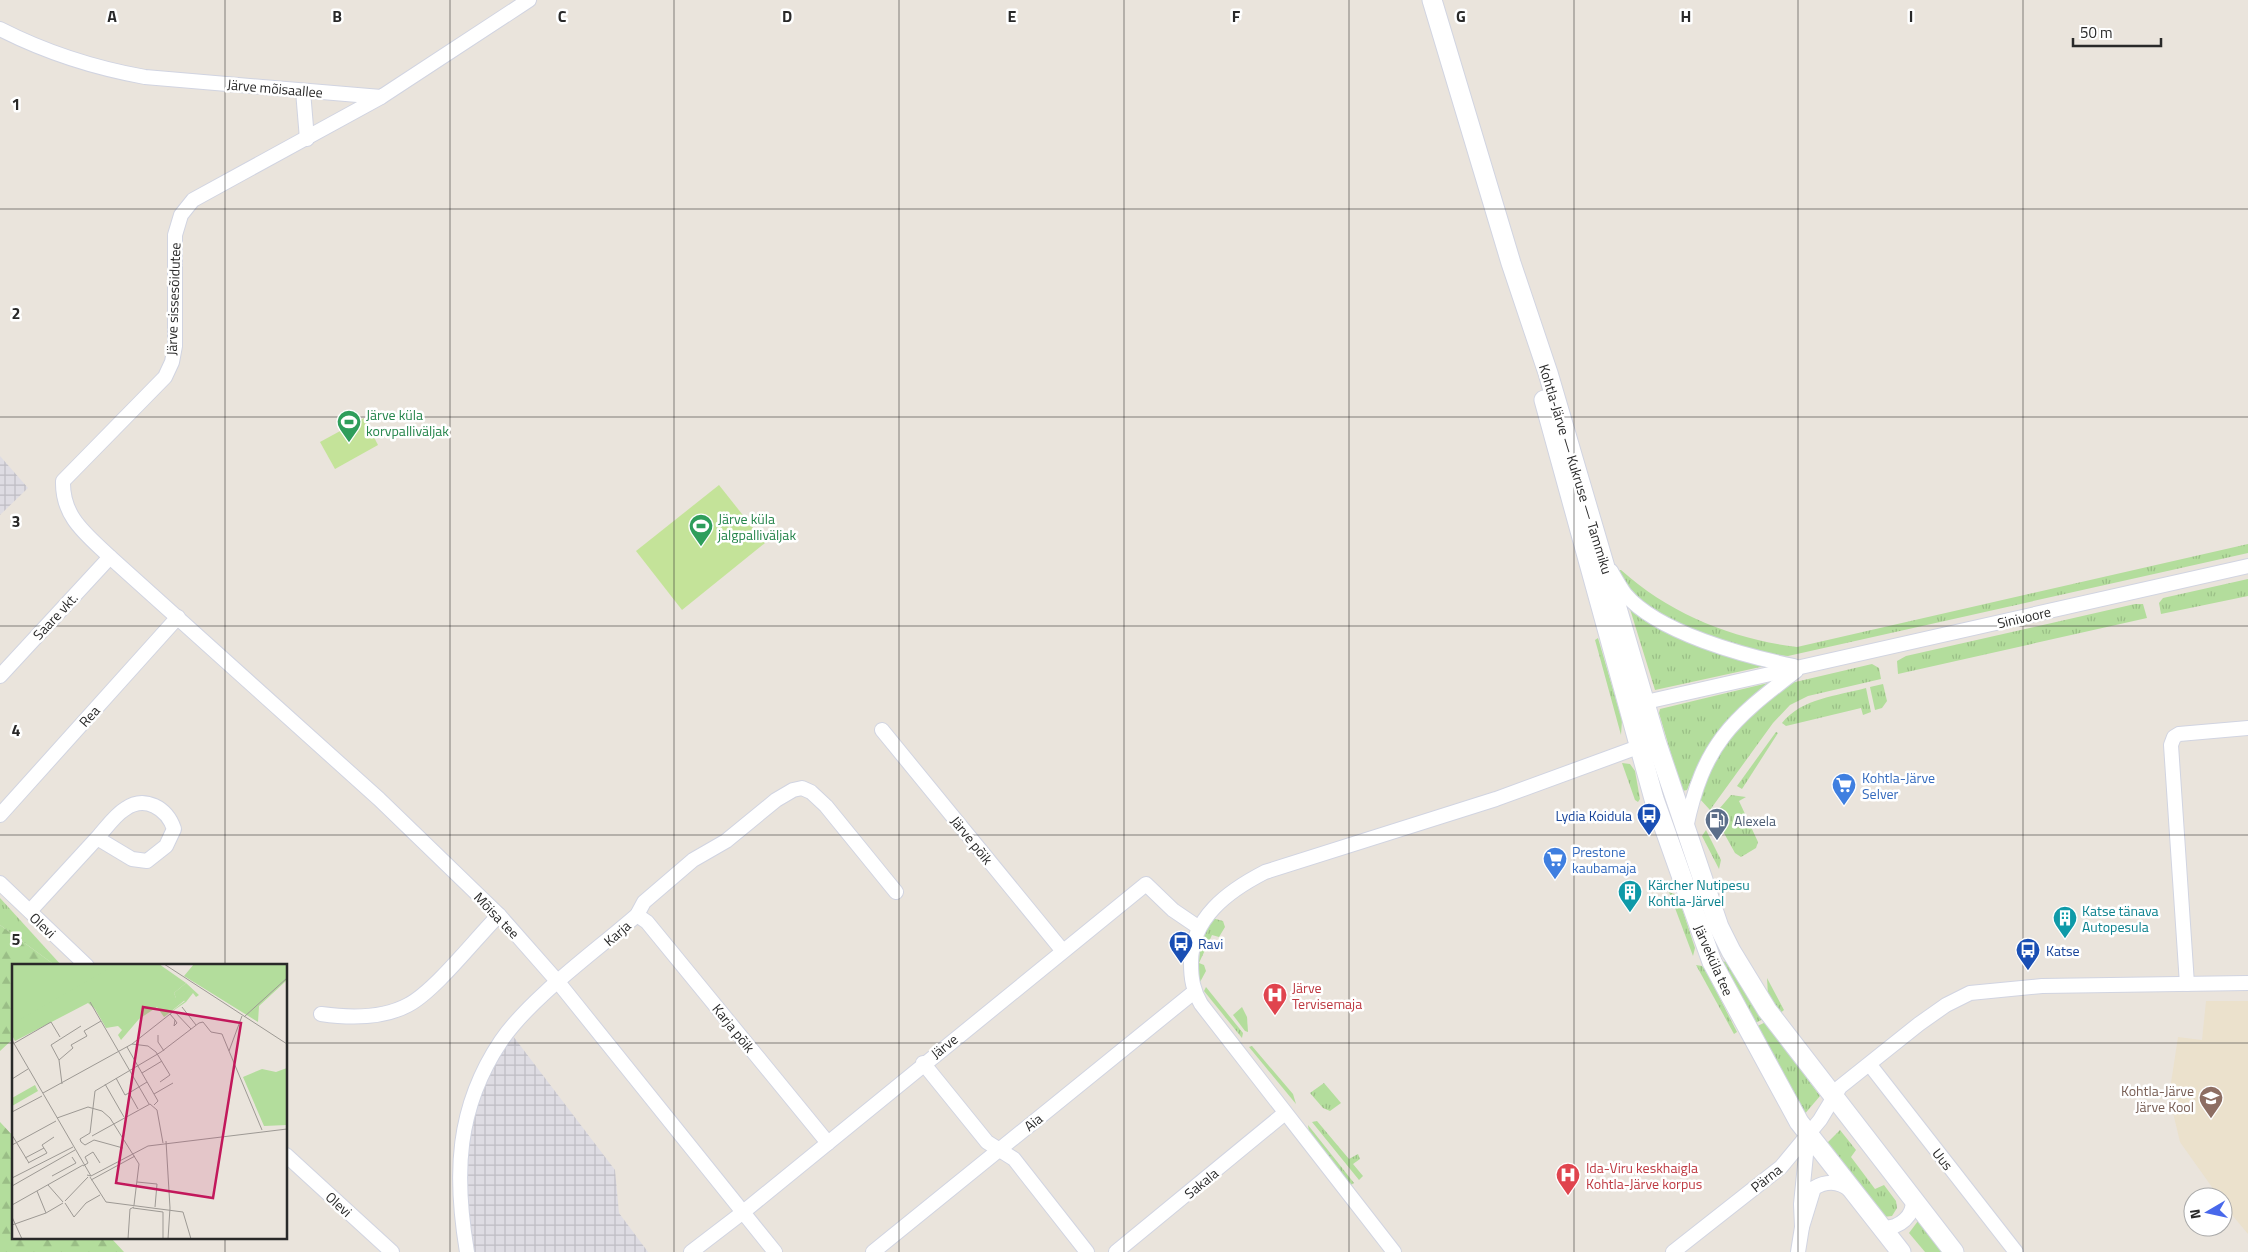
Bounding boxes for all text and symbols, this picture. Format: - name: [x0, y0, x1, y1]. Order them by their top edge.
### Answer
- text: A: [107, 4, 117, 28]
- text: B: [332, 4, 342, 28]
- text: C: [558, 4, 567, 28]
- text: D: [782, 4, 792, 28]
- text: E: [1008, 4, 1017, 28]
- text: F: [1232, 4, 1241, 28]
- text: G: [1456, 4, 1466, 28]
- text: H: [1681, 4, 1691, 28]
- text: I: [1909, 4, 1913, 28]
- scale bar: [2073, 15, 2160, 47]
- text: 50 m: [2080, 21, 2113, 44]
- street label: Järve mõisaallee: [226, 73, 324, 103]
- text: 1: [12, 92, 20, 116]
- street label: Järve sissesõidutee: [161, 242, 185, 356]
- text: 2: [12, 301, 20, 325]
- street label: Kohtla-Järve — Kukruse — Tammiku: [1534, 361, 1618, 577]
- place label: Järve küla korvpalliväljak: [366, 404, 449, 441]
- sports icon: Järve küla korvpalliväljak: [336, 409, 362, 443]
- place label: Järve küla jalgpalliväljak: [717, 508, 796, 545]
- text: 3: [12, 509, 20, 533]
- sports icon: Järve küla jalgpalliväljak: [688, 513, 714, 547]
- street label: Saare vkt.: [28, 588, 82, 644]
- street label: Sinivoore: [1995, 601, 2053, 633]
- street label: Rea: [74, 701, 104, 731]
- text: 4: [12, 718, 21, 742]
- place label: Kohtla-Järve Selver: [1862, 767, 1935, 804]
- supermarket icon: Kohtla-Järve Selver: [1831, 772, 1857, 806]
- bus stop icon: Lydia Koidula: [1636, 802, 1662, 836]
- place label: Lydia Koidula: [1555, 805, 1632, 826]
- fuel station icon: Alexela: [1704, 807, 1730, 841]
- place label: Alexela: [1734, 810, 1776, 831]
- street label: Järve põik: [946, 811, 998, 869]
- place label: Prestone kaubamaja: [1572, 841, 1636, 878]
- supermarket icon: Prestone kaubamaja: [1542, 846, 1568, 880]
- place label: Kärcher Nutipesu Kohtla-Järvel: [1648, 874, 1750, 911]
- building icon: Kärcher Nutipesu Kohtla-Järvel: [1617, 879, 1643, 913]
- street label: Mõisa tee: [469, 887, 525, 943]
- place label: Katse tänava Autopesula: [2082, 900, 2159, 937]
- building icon: Katse tänava Autopesula: [2052, 905, 2078, 939]
- street label: Olevi: [25, 907, 61, 943]
- street label: Karja: [599, 915, 635, 951]
- street label: Järveküla tee: [1689, 921, 1739, 999]
- text: 5: [12, 927, 21, 951]
- bus stop icon: Ravi: [1168, 930, 1194, 964]
- place label: Ravi: [1198, 933, 1223, 954]
- bus stop icon: Katse: [2015, 937, 2041, 971]
- place label: Katse: [2046, 940, 2079, 961]
- inset map: [12, 964, 288, 1240]
- place label: Järve Tervisemaja: [1292, 977, 1362, 1014]
- hospital icon: Järve Tervisemaja: [1262, 982, 1288, 1016]
- street label: Karja põik: [708, 999, 760, 1057]
- street label: Järve: [926, 1029, 962, 1063]
- place label: Kohtla-Järve Järve Kool: [2121, 1080, 2194, 1117]
- school or university icon: Kohtla-Järve Järve Kool: [2198, 1085, 2224, 1119]
- street label: Aia: [1019, 1108, 1047, 1136]
- street label: Uus: [1928, 1144, 1958, 1174]
- place label: Ida-Viru keskhaigla Kohtla-Järve korpus: [1586, 1157, 1702, 1194]
- street label: Pärna: [1746, 1159, 1786, 1197]
- hospital icon: Ida-Viru keskhaigla Kohtla-Järve korpus: [1555, 1162, 1581, 1196]
- street label: Sakala: [1179, 1163, 1223, 1203]
- street label: Olevi: [321, 1186, 357, 1222]
- north arrow: [2183, 1187, 2233, 1237]
- text: N: [2184, 1208, 2206, 1221]

